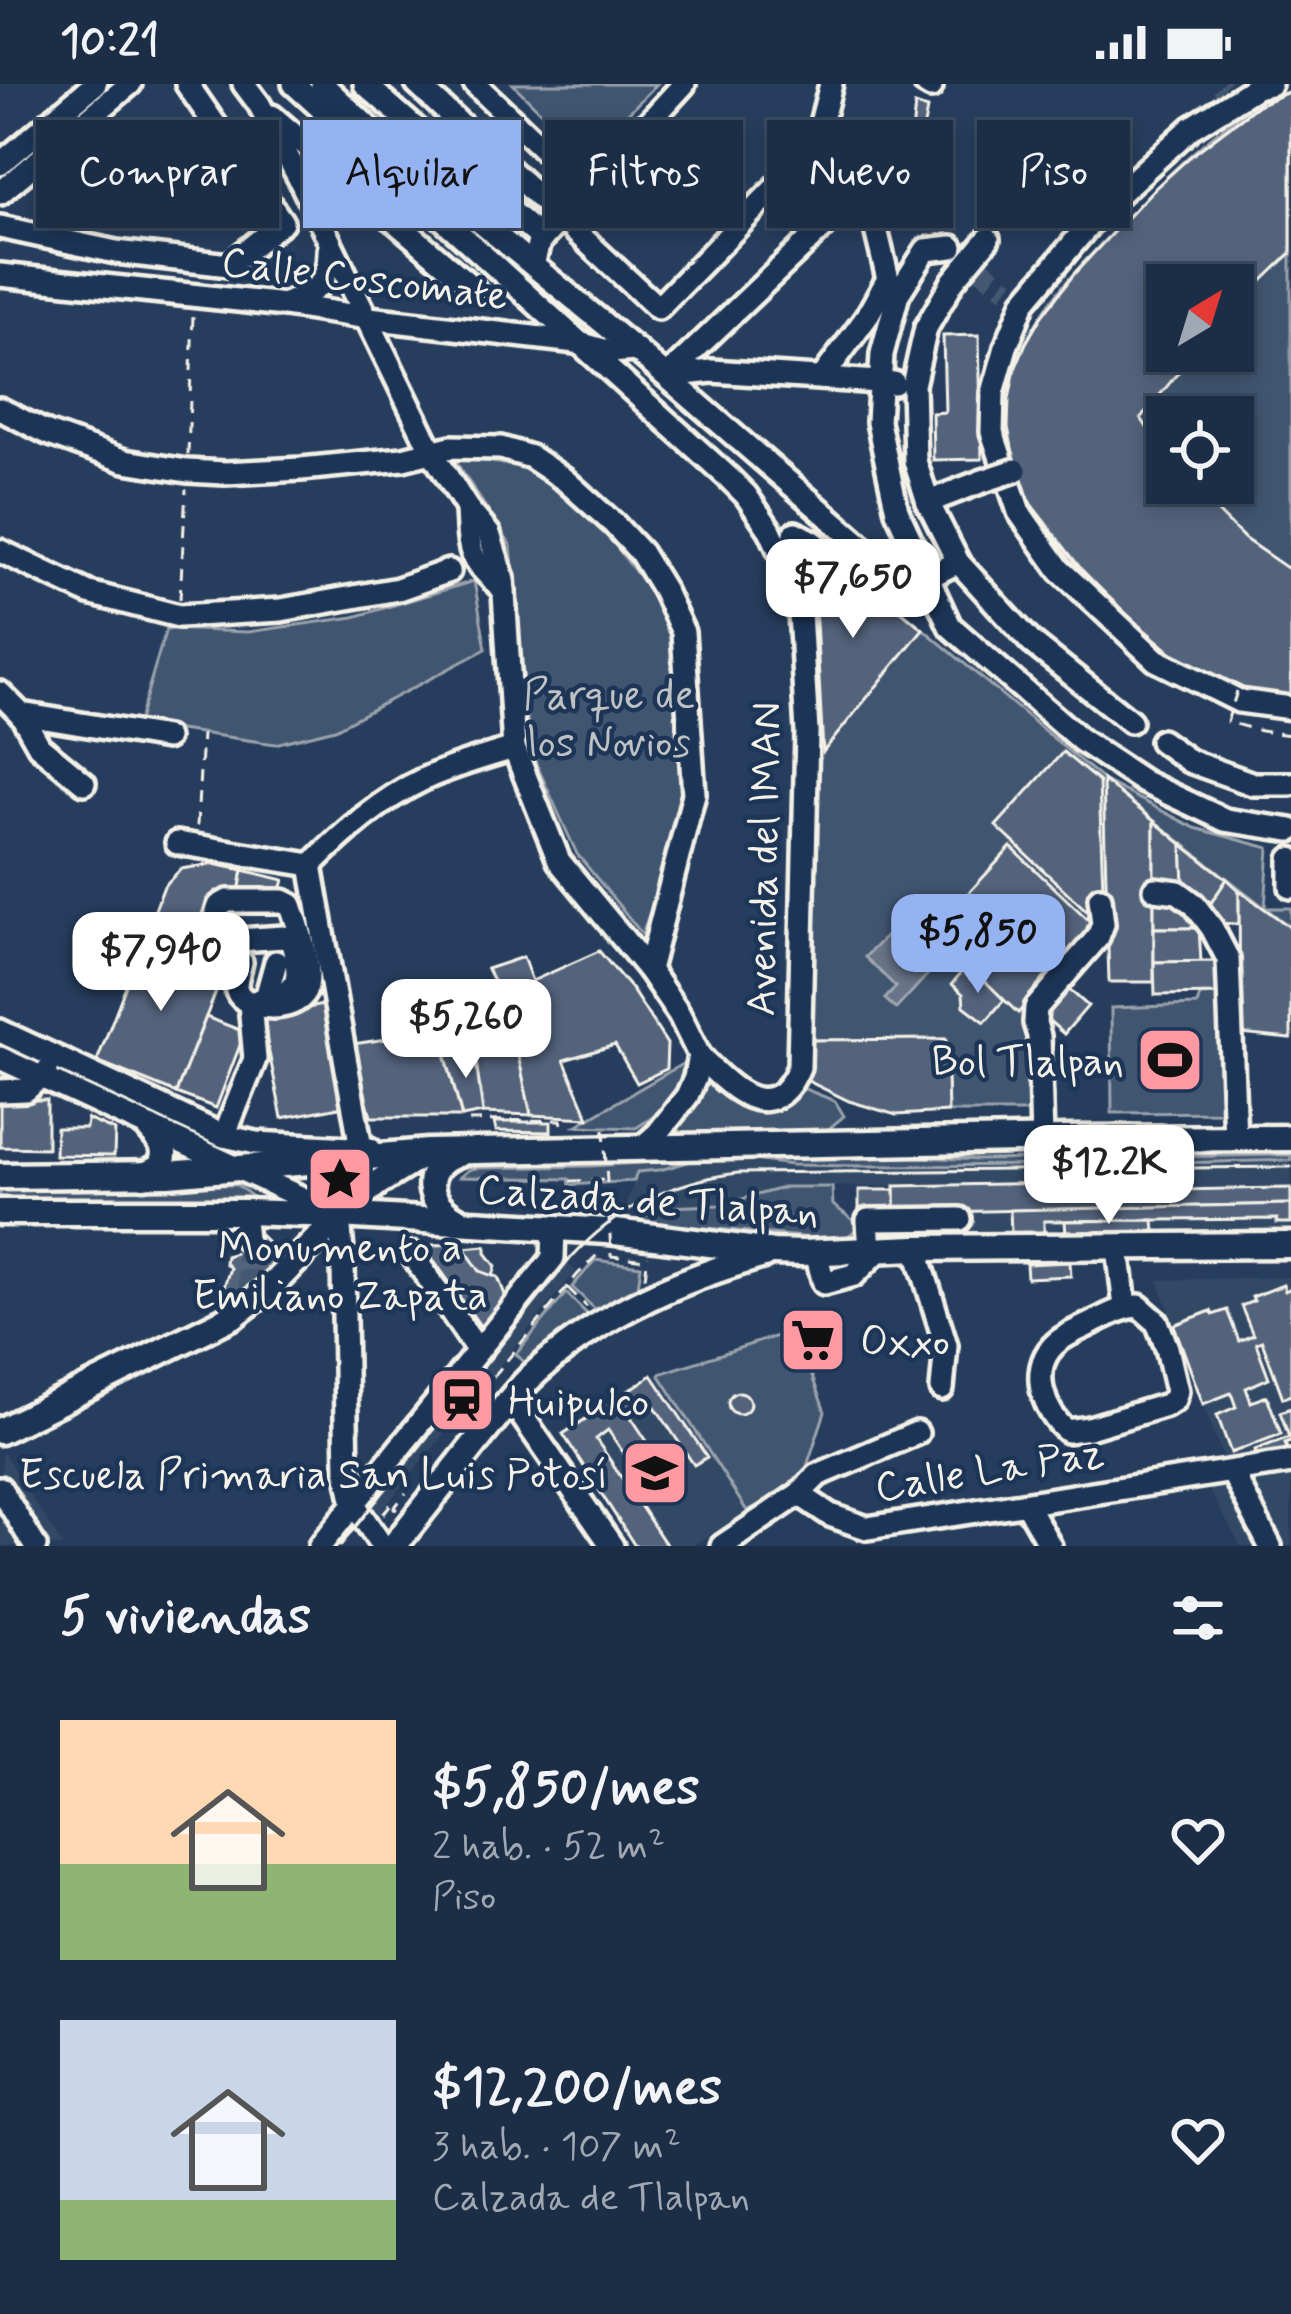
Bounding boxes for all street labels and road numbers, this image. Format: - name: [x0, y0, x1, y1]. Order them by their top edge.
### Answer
- street label: Calle Coscomate: [218, 236, 511, 325]
- street label: Avenida del IMAN: [735, 701, 796, 1017]
- street label: Calzada de Tlalpan: [475, 1163, 820, 1242]
- street label: Calle La Paz: [871, 1426, 1108, 1517]

